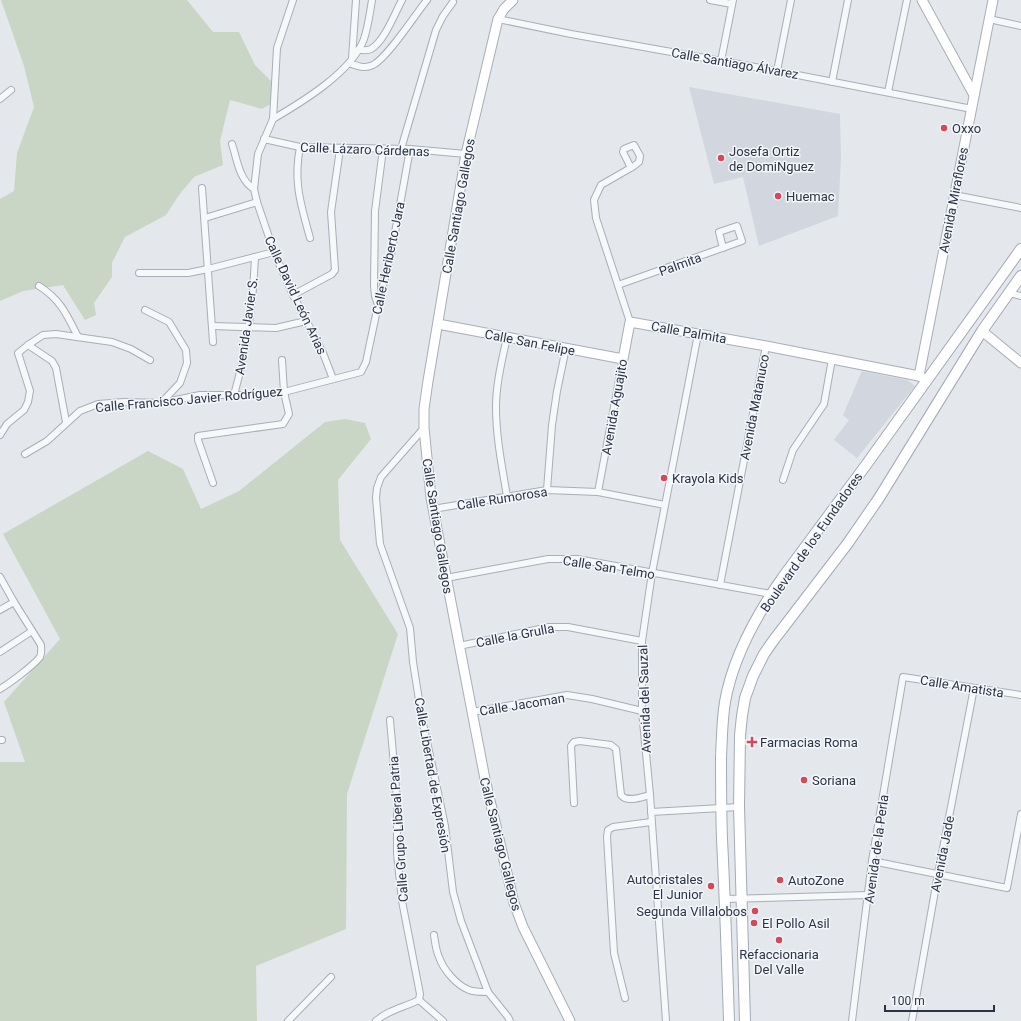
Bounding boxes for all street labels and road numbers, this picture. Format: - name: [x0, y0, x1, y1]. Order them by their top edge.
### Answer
- street label: Calle Santiago Álvarez: [670, 45, 800, 82]
- street label: Calle Santiago Gallegos: [439, 137, 478, 275]
- street label: Calle Lázaro Cárdenas: [300, 140, 430, 159]
- street label: Avenida Miraflores: [936, 146, 971, 254]
- street label: Calle Heriberto Jara: [369, 200, 408, 316]
- street label: Calle David León Arias: [261, 234, 330, 357]
- street label: Palmita: [657, 250, 704, 279]
- street label: Avenida Javier S.: [232, 276, 261, 376]
- street label: Calle Palmita: [650, 318, 728, 346]
- street label: Calle San Felipe: [483, 326, 576, 359]
- street label: Avenida Matanuco: [737, 353, 772, 461]
- street label: Avenida Aguajito: [599, 358, 630, 456]
- street label: Calle Francisco Javier Rodríguez: [95, 384, 284, 415]
- street label: Calle Santiago Gallegos: [419, 457, 456, 595]
- street label: Boulevard de los Fundadores: [757, 469, 866, 615]
- street label: Calle Rumorosa: [456, 484, 548, 513]
- street label: Calle San Telmo: [562, 553, 656, 582]
- street label: Calle la Grulla: [475, 621, 555, 650]
- street label: Avenida del Sauzal: [635, 645, 654, 753]
- street label: Calle Amatista: [919, 672, 1005, 701]
- street label: Calle Jacoman: [478, 690, 566, 719]
- street label: Calle Libertad de Expresión: [411, 696, 454, 854]
- street label: Calle Grupo Liberal Patria: [386, 755, 411, 903]
- street label: Calle Santiago Gallegos: [477, 776, 524, 913]
- street label: Avenida de la Perla: [861, 794, 892, 904]
- street label: Avenida Jade: [928, 814, 957, 894]

